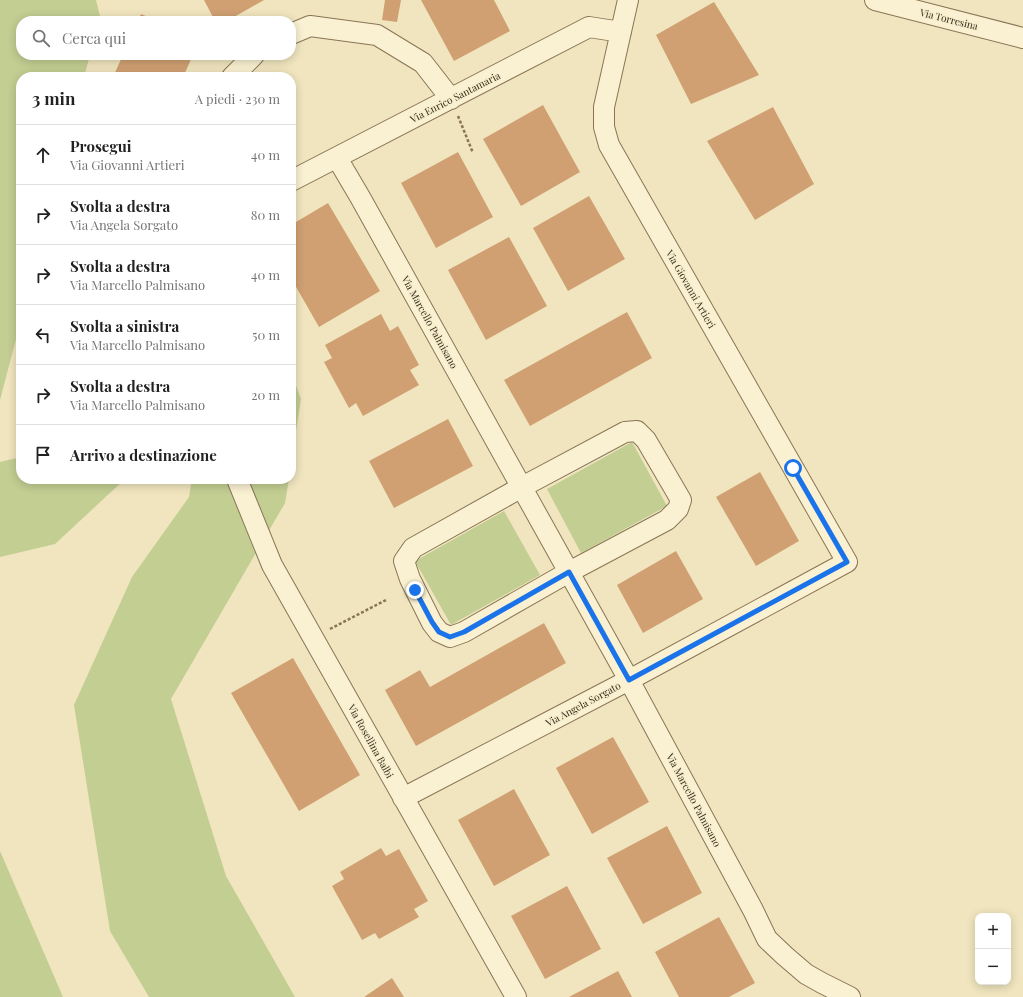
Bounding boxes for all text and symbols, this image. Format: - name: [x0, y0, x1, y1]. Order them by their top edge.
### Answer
- street label: Via Torresina: [918, 5, 980, 33]
- search box: [16, 16, 296, 60]
- icon: search: [30, 27, 52, 49]
- text: Cerca qui: [62, 28, 126, 48]
- street label: Via Enrico Santamaria: [407, 68, 503, 126]
- text: 3 min: [32, 87, 75, 109]
- text: A piedi · 230 m: [195, 90, 280, 107]
- text: Prosegui: [70, 136, 132, 156]
- icon: ahead: [32, 144, 54, 166]
- text: 40 m: [251, 146, 280, 163]
- text: Via Giovanni Artieri: [70, 156, 185, 173]
- text: Svolta a destra: [70, 196, 170, 216]
- icon: right: [32, 204, 54, 226]
- text: 80 m: [251, 206, 280, 223]
- text: Via Angela Sorgato: [70, 216, 178, 233]
- street label: Via Giovanni Artieri: [662, 246, 719, 331]
- text: Svolta a destra: [70, 256, 170, 276]
- icon: right: [32, 264, 54, 286]
- text: 40 m: [251, 266, 280, 283]
- street label: Via Marcello Palmisano: [398, 272, 462, 371]
- text: Via Marcello Palmisano: [70, 276, 205, 293]
- text: Svolta a sinistra: [70, 316, 179, 336]
- icon: left: [32, 324, 54, 346]
- text: 50 m: [252, 326, 280, 343]
- text: Via Marcello Palmisano: [70, 336, 205, 353]
- text: Svolta a destra: [70, 376, 170, 396]
- icon: right: [32, 384, 54, 406]
- text: 20 m: [251, 386, 280, 403]
- text: Via Marcello Palmisano: [70, 396, 205, 413]
- icon: arrive: [32, 444, 54, 466]
- text: Arrivo a destinazione: [70, 445, 217, 465]
- route start: [784, 459, 802, 477]
- route end: [406, 581, 424, 599]
- street label: Via Angela Sorgato: [542, 678, 623, 730]
- street label: Via Rosellina Balbi: [344, 701, 397, 780]
- street label: Via Marcello Palmisano: [663, 750, 725, 850]
- map controls: [975, 913, 1011, 985]
- button: +: [975, 913, 1011, 949]
- button: −: [975, 949, 1011, 985]

